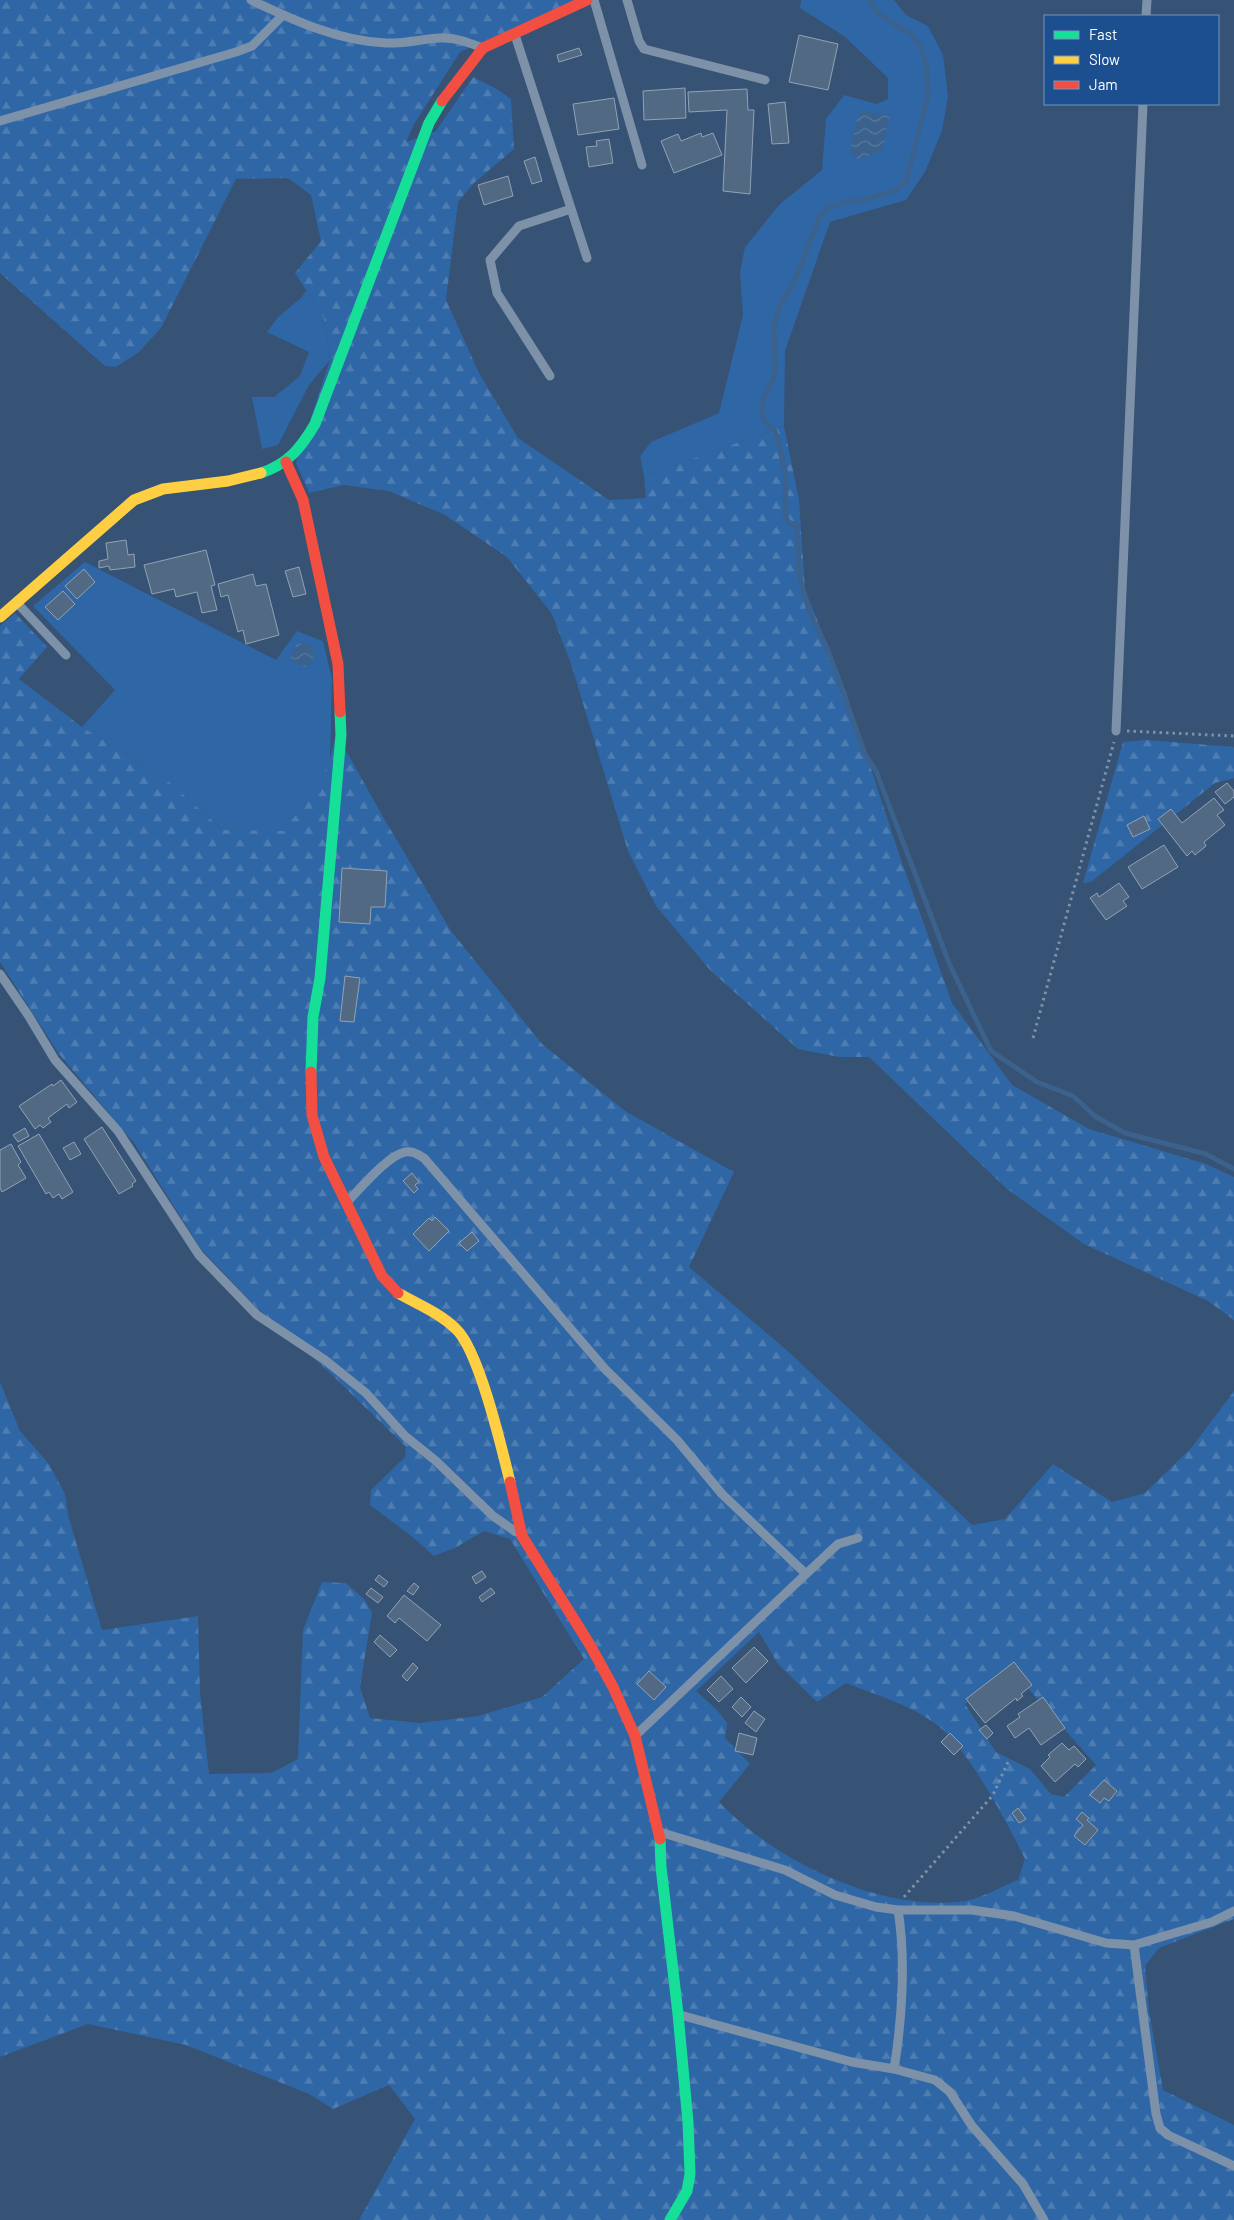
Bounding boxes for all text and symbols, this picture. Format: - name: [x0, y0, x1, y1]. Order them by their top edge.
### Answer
- legend: [1044, 15, 1219, 105]
- text: Fast: [1089, 25, 1117, 43]
- text: Slow: [1089, 50, 1120, 68]
- text: Jam: [1089, 75, 1118, 93]

